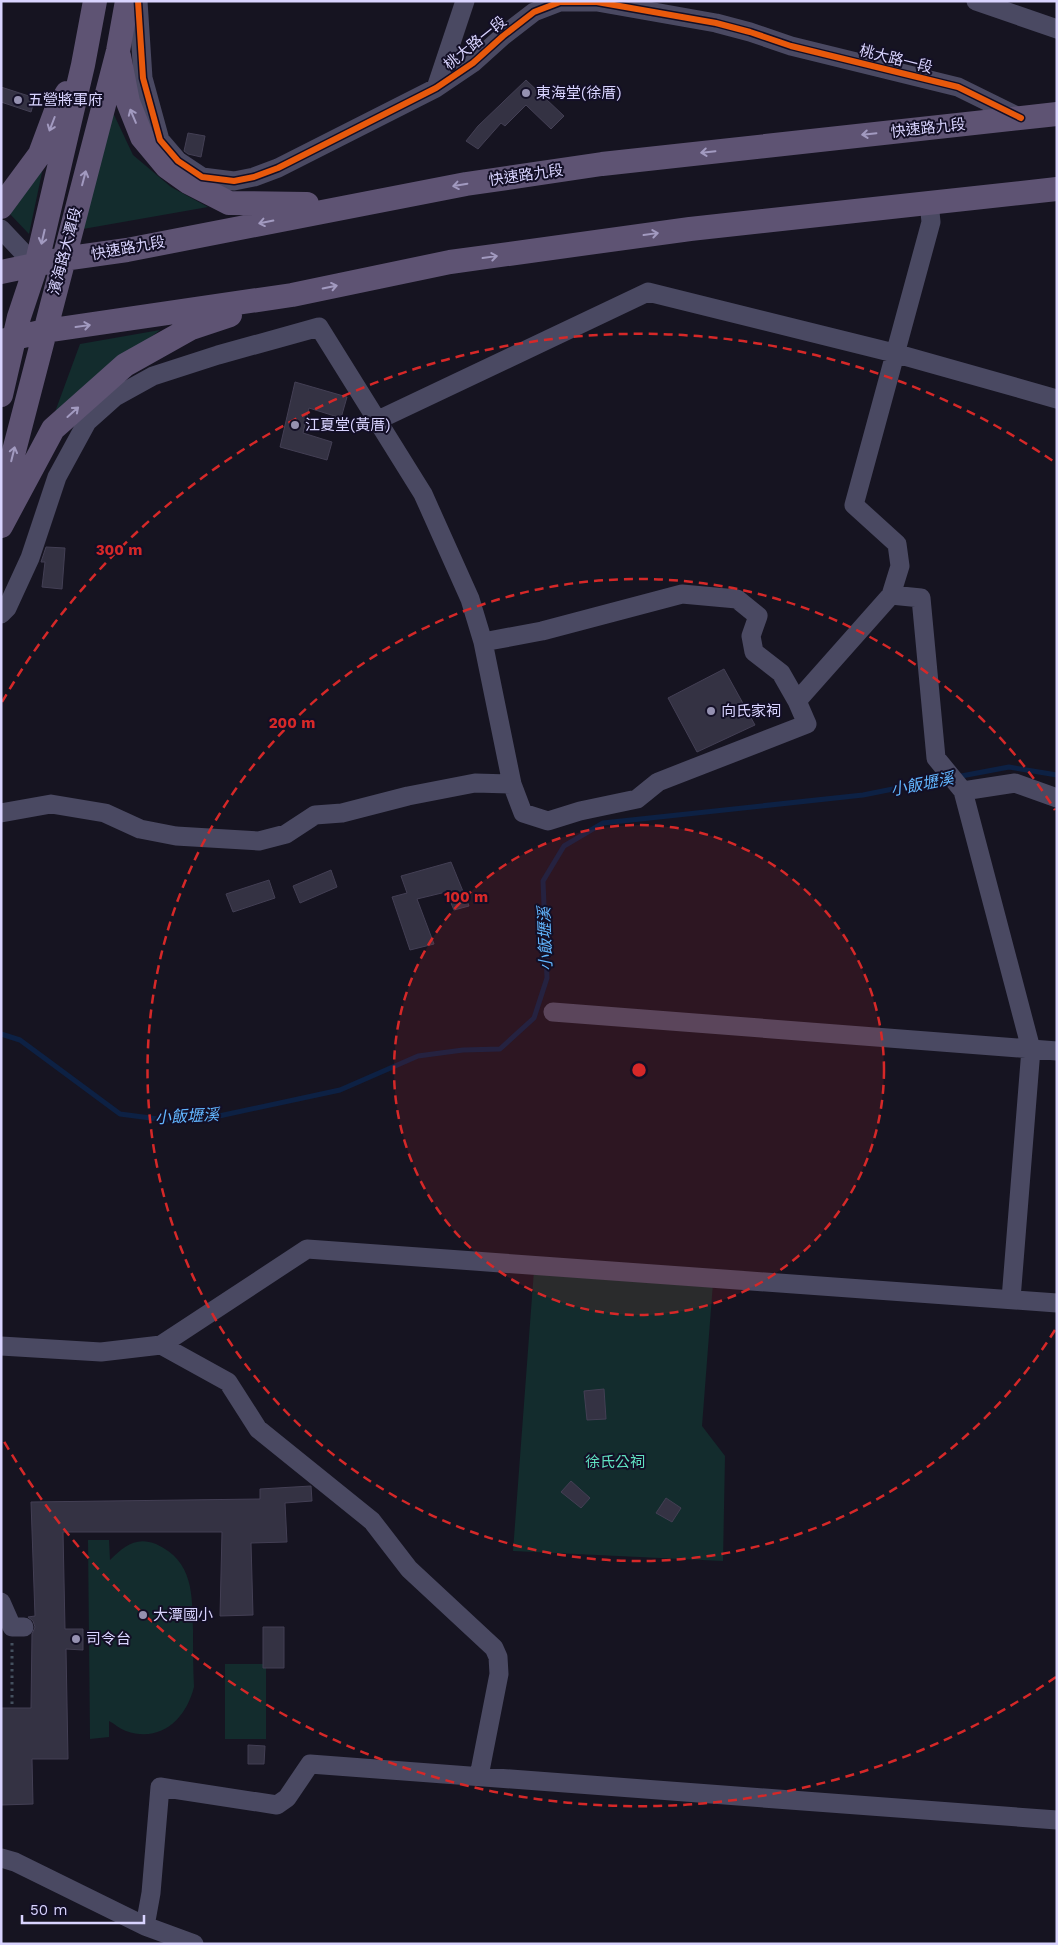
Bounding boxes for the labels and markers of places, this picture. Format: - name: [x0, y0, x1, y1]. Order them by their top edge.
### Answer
- place label: 東海堂(徐厝): [536, 84, 622, 102]
- marker: 東海堂(徐厝): [520, 87, 532, 99]
- place label: 五營將軍府: [28, 91, 103, 109]
- marker: 五營將軍府: [12, 94, 24, 106]
- place label: 江夏堂(黃厝): [305, 416, 391, 434]
- marker: 江夏堂(黃厝): [289, 419, 301, 431]
- place label: 向氏家祠: [721, 702, 781, 720]
- marker: 向氏家祠: [705, 705, 717, 717]
- centre of rings: [630, 1061, 648, 1079]
- place label: 大潭國小: [153, 1606, 213, 1624]
- marker: 大潭國小: [137, 1609, 149, 1621]
- place label: 司令台: [86, 1630, 131, 1648]
- marker: 司令台: [70, 1633, 82, 1645]

